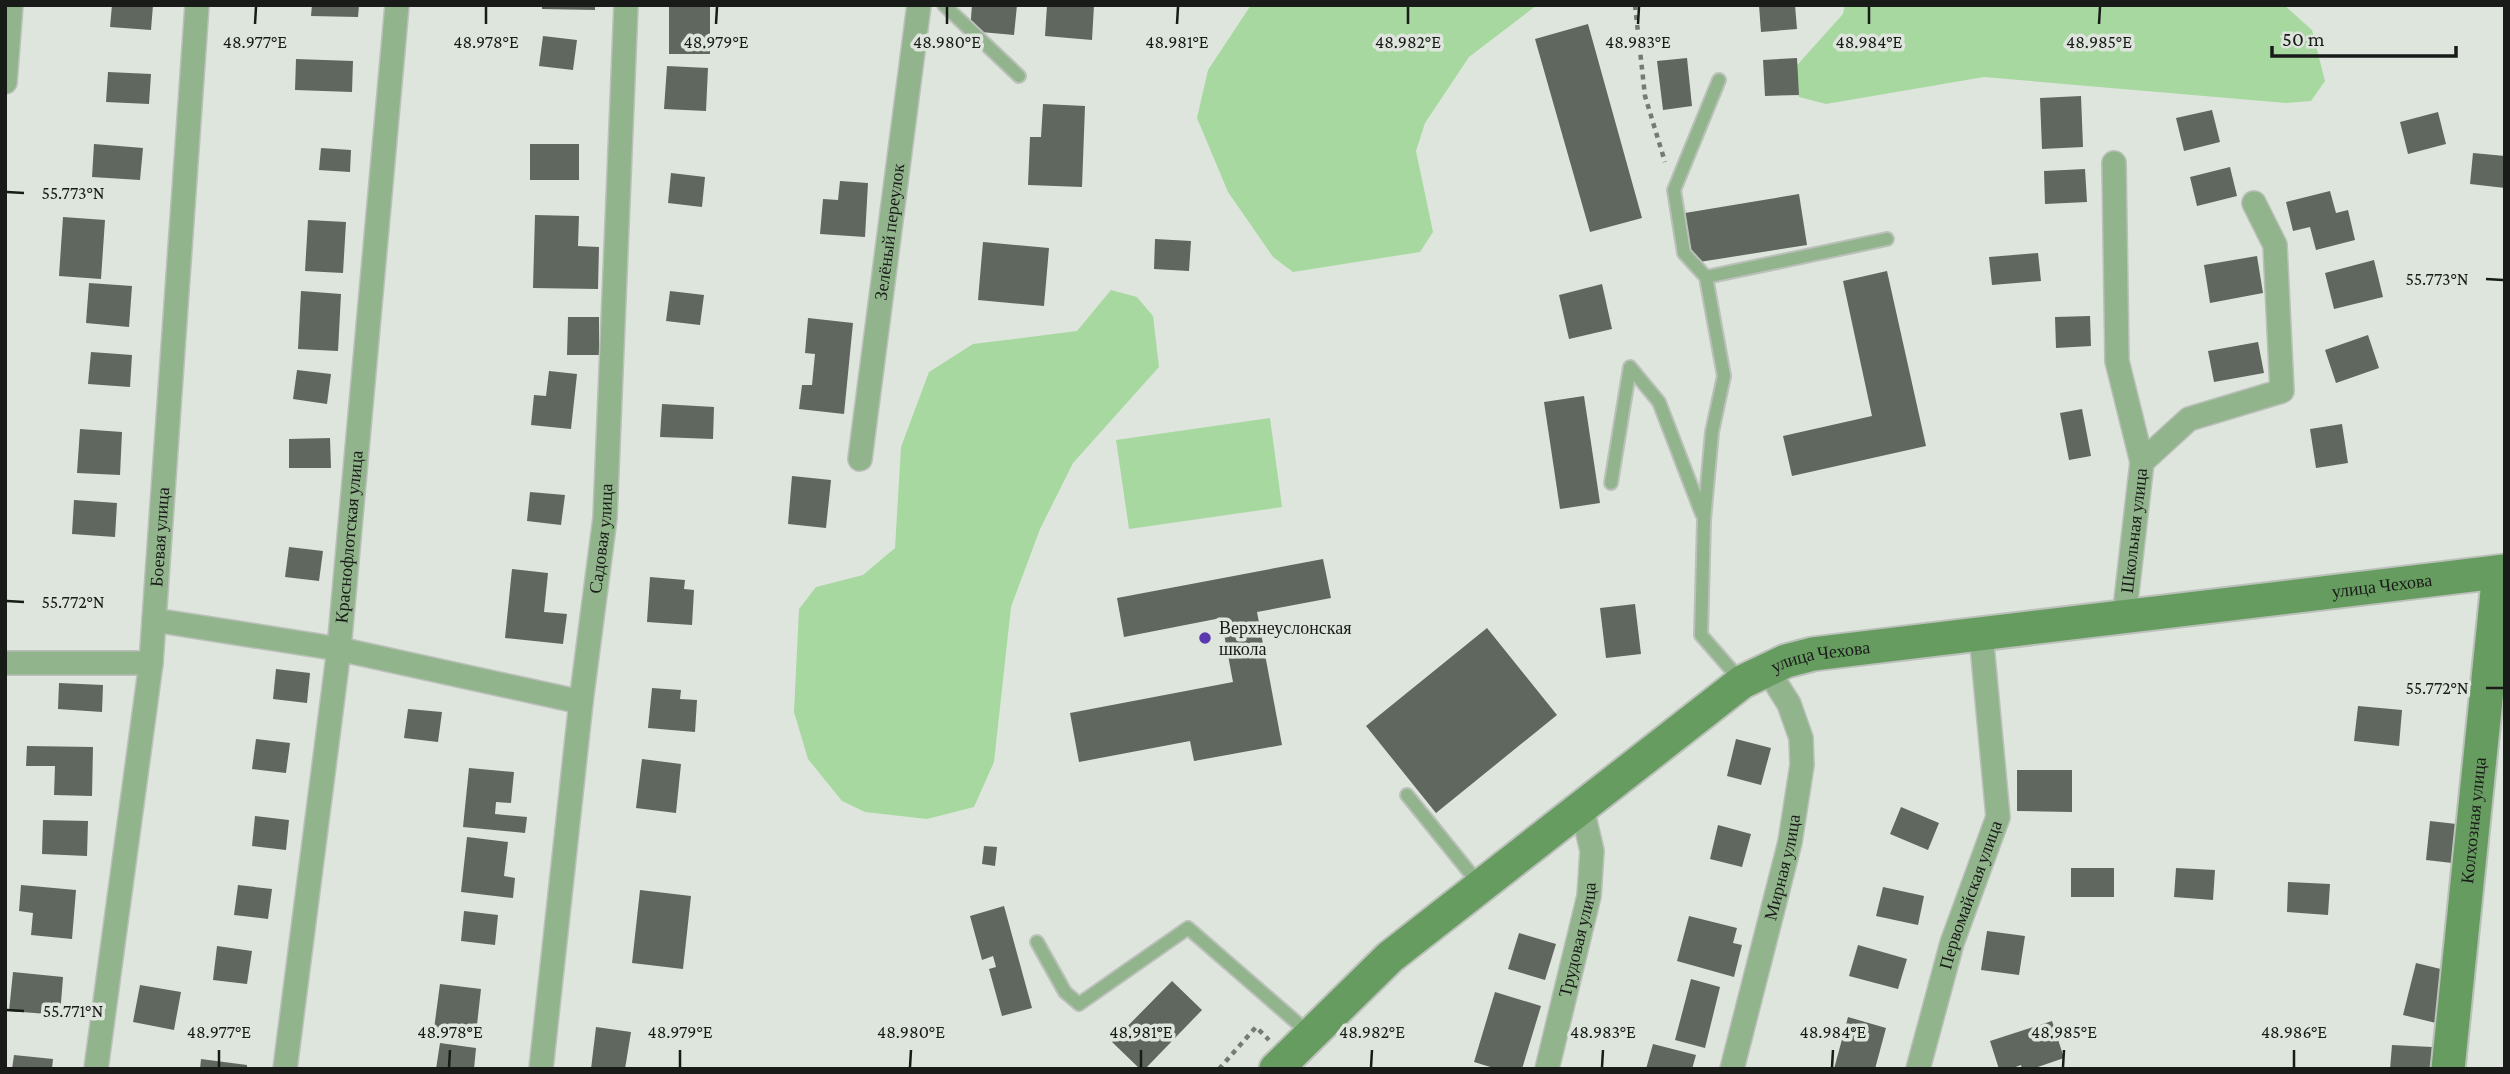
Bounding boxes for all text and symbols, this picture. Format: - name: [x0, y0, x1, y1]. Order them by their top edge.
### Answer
- scale bar: [2272, 14, 2456, 58]
- text: 50 m: [2282, 27, 2325, 51]
- text: 48.977°E: [223, 32, 287, 52]
- text: 48.978°E: [453, 32, 519, 52]
- text: 48.979°E: [683, 32, 749, 52]
- text: 48.980°E: [913, 32, 981, 52]
- text: 48.981°E: [1145, 32, 1209, 52]
- text: 48.982°E: [1375, 32, 1441, 52]
- text: 48.983°E: [1605, 32, 1671, 52]
- text: 48.984°E: [1836, 32, 1903, 52]
- text: 48.985°E: [2066, 32, 2132, 52]
- street label: Зелёный переулок: [871, 162, 908, 302]
- text: 55.773°N: [41, 183, 105, 203]
- text: 55.773°N: [2405, 269, 2469, 289]
- street label: Краснофлотская улица: [331, 450, 367, 624]
- street label: Школьная улица: [2117, 467, 2151, 594]
- street label: Садовая улица: [585, 483, 616, 595]
- street label: Боевая улица: [146, 486, 173, 588]
- street label: улица Чехова: [2330, 570, 2433, 602]
- text: 55.772°N: [41, 592, 105, 612]
- place label: Верхнеуслонская школа: [1219, 618, 1352, 659]
- marker: Верхнеуслонская школа: [1197, 630, 1213, 646]
- street label: улица Чехова: [1768, 637, 1871, 677]
- text: 55.772°N: [2405, 678, 2469, 698]
- street label: Колхозная улица: [2457, 756, 2490, 885]
- street label: Мирная улица: [1760, 813, 1804, 922]
- street label: Первомайская улица: [1935, 818, 2006, 971]
- street label: Трудовая улица: [1555, 882, 1600, 999]
- text: 55.771°N: [43, 1001, 103, 1021]
- text: 48.977°E: [187, 1022, 251, 1042]
- text: 48.978°E: [417, 1022, 483, 1042]
- text: 48.979°E: [647, 1022, 713, 1042]
- text: 48.980°E: [877, 1022, 945, 1042]
- text: 48.981°E: [1109, 1022, 1173, 1042]
- text: 48.982°E: [1339, 1022, 1405, 1042]
- text: 48.983°E: [1570, 1022, 1636, 1042]
- text: 48.984°E: [1800, 1022, 1867, 1042]
- text: 48.985°E: [2031, 1022, 2097, 1042]
- text: 48.986°E: [2261, 1022, 2327, 1042]

